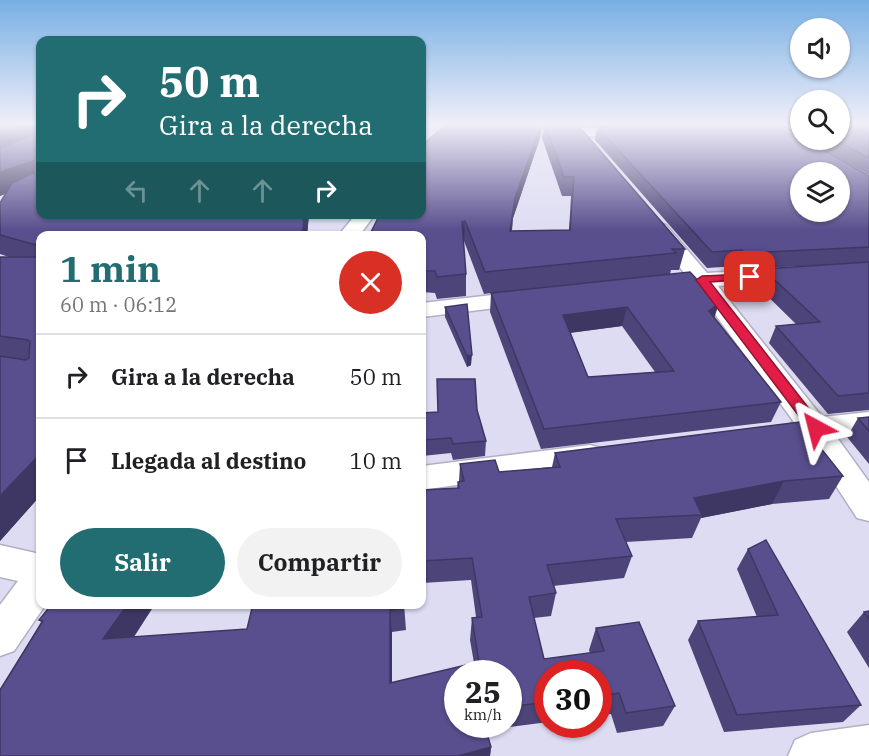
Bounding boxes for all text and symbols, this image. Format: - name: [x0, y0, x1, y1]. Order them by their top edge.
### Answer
- map controls: [790, 18, 850, 222]
- button: sound: [790, 18, 850, 78]
- text: 50 m: [159, 54, 260, 109]
- icon: right: [60, 60, 138, 138]
- button: search: [790, 90, 850, 150]
- text: Gira a la derecha: [159, 107, 373, 142]
- button: layers: [790, 162, 850, 222]
- icon: left: [120, 174, 153, 207]
- icon: ahead: [183, 174, 216, 207]
- icon: ahead: [246, 174, 279, 207]
- icon: right: [309, 174, 342, 207]
- text: 1 min: [60, 245, 161, 292]
- button: close: [339, 251, 402, 314]
- pin: [724, 251, 775, 302]
- icon: arrive: [733, 260, 766, 293]
- text: 60 m · 06:12: [60, 291, 177, 318]
- icon: right: [60, 360, 93, 393]
- text: Gira a la derecha: [111, 362, 295, 391]
- text: 50 m: [350, 362, 402, 391]
- position arrow: [784, 396, 848, 460]
- icon: arrive: [60, 444, 93, 477]
- text: Llegada al destino: [111, 446, 306, 475]
- text: 10 m: [350, 446, 402, 475]
- button: Salir: [60, 528, 225, 597]
- button: Compartir: [237, 528, 402, 597]
- speed limit sign: 30: [534, 660, 612, 738]
- text: 25: [465, 672, 501, 711]
- text: km/h: [464, 705, 502, 724]

